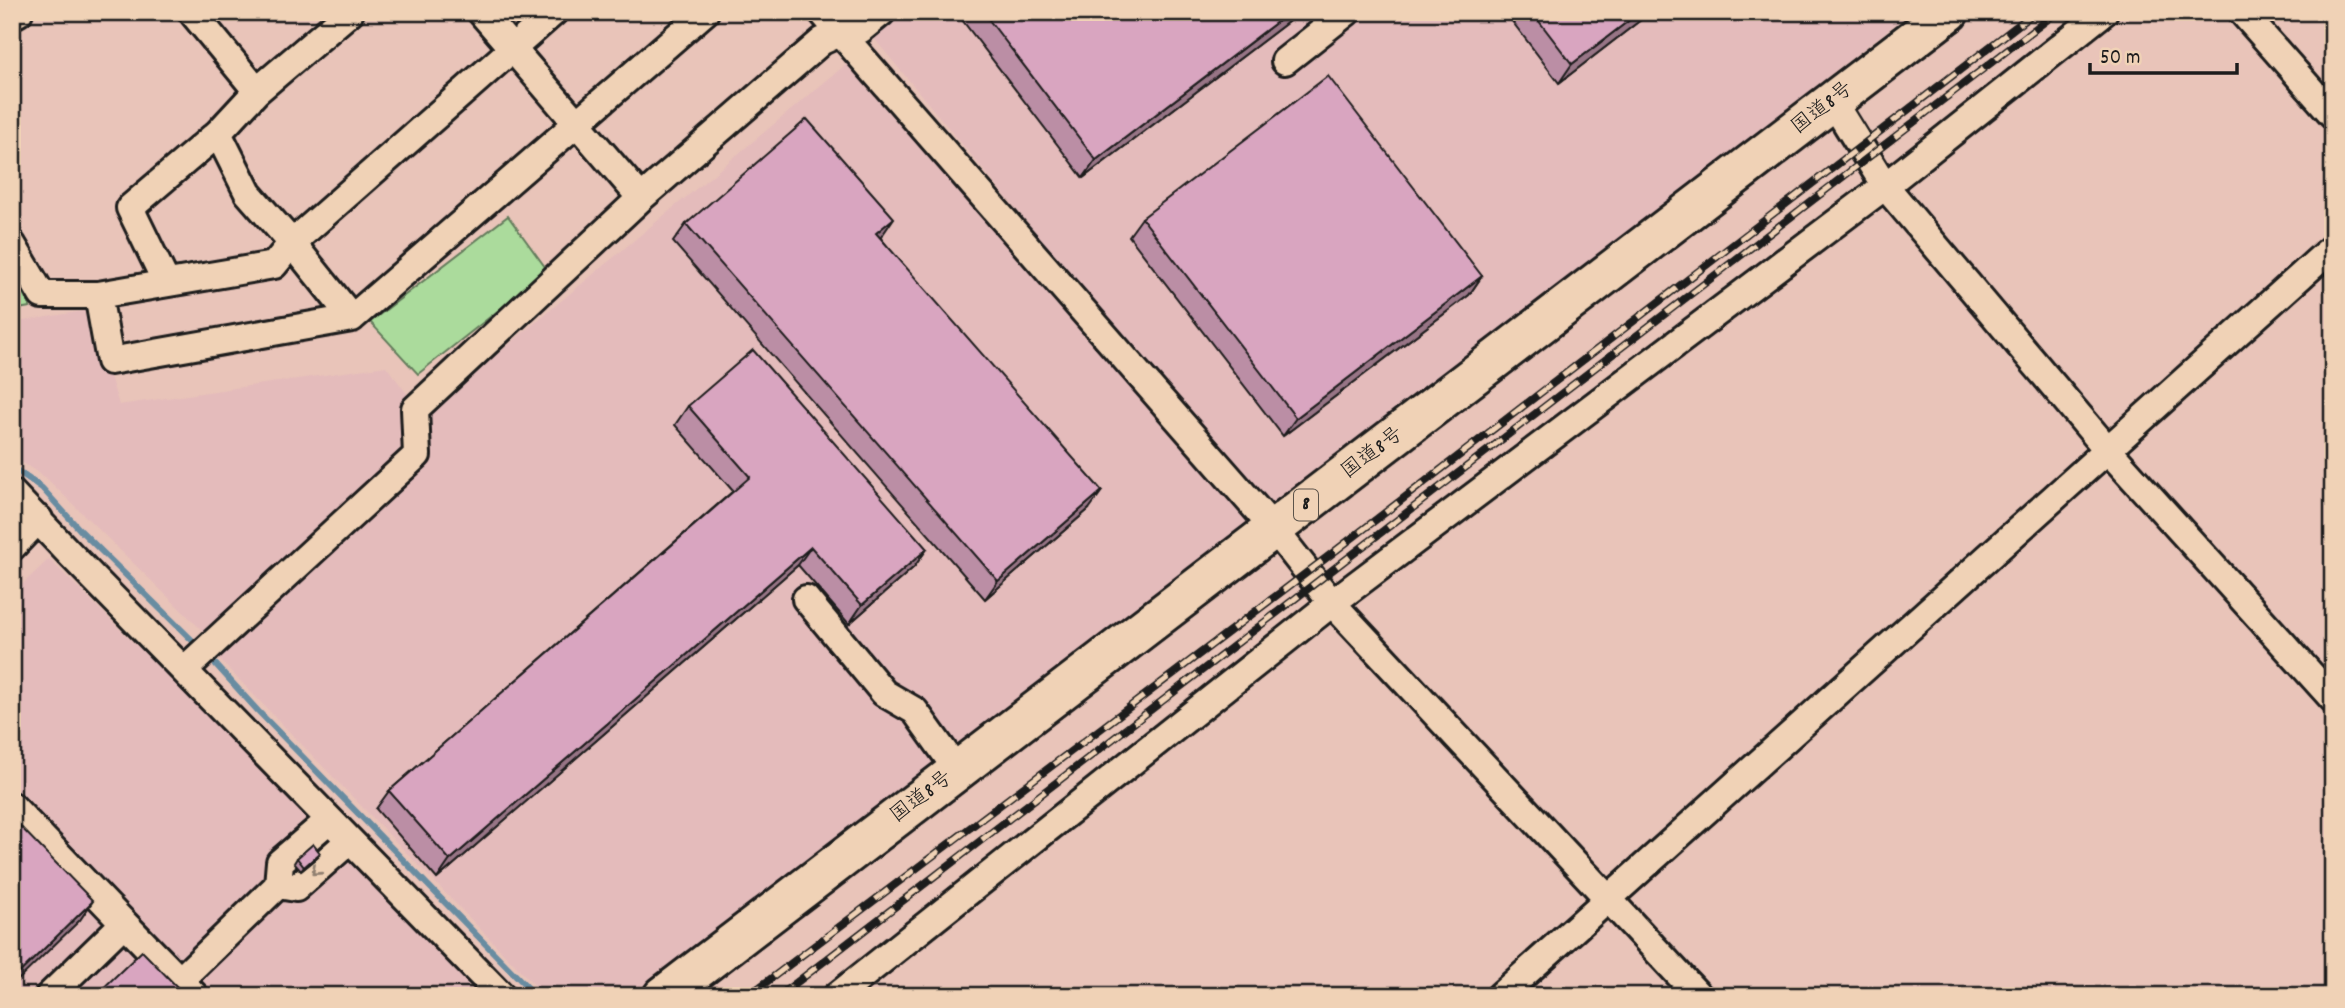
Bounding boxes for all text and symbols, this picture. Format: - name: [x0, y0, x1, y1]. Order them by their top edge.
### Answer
- scale bar: [2090, 32, 2236, 76]
- text: 50 m: [2100, 44, 2140, 74]
- street label: 国道8号: [1786, 75, 1860, 143]
- street label: 国道8号: [1335, 421, 1411, 487]
- road number: 8: [1294, 490, 1318, 520]
- street label: 国道8号: [884, 765, 960, 831]
- one-way arrow: [311, 863, 324, 875]

